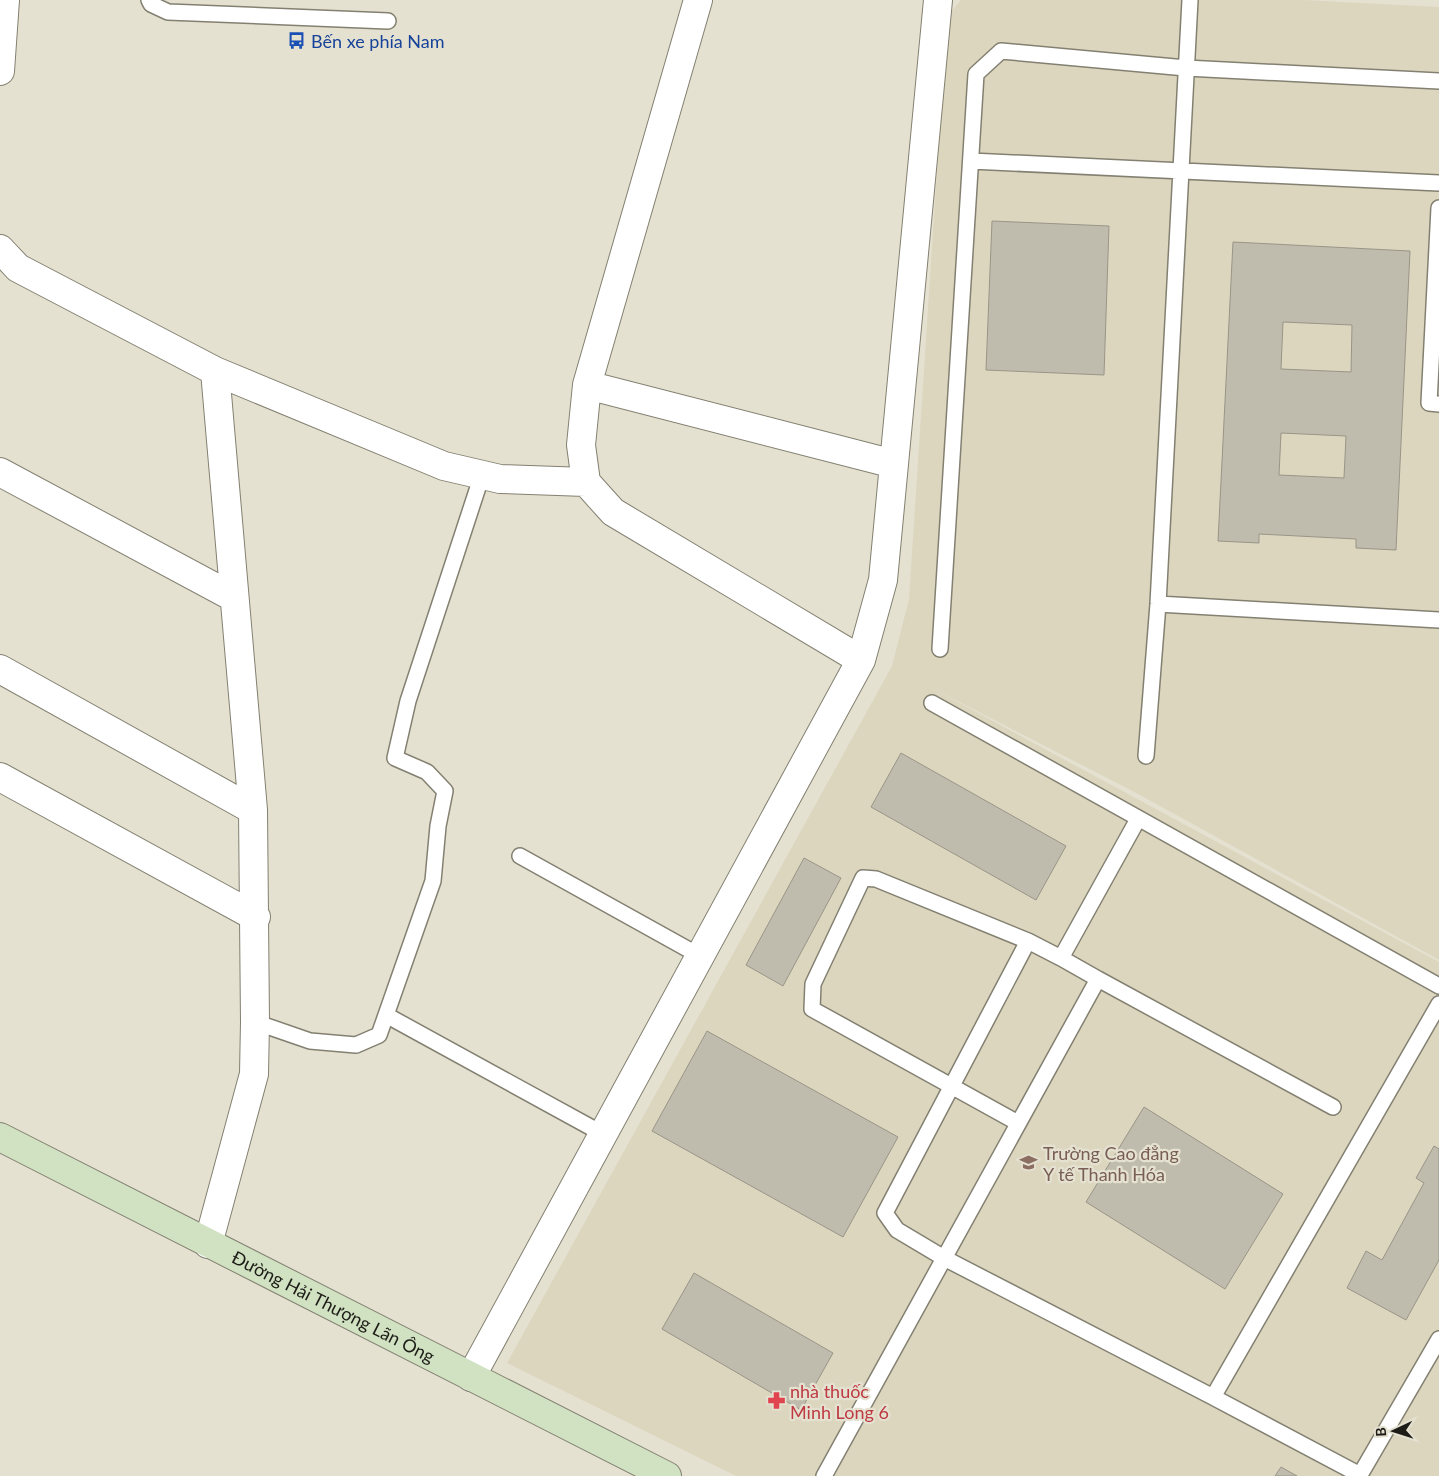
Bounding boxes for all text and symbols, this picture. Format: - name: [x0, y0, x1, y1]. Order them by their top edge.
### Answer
- place label: Bến xe phía Nam: [311, 30, 445, 52]
- bus stop icon: Bến xe phía Nam: [287, 31, 307, 51]
- place label: Trường Cao đẳng Y tế Thanh Hóa: [1043, 1142, 1179, 1185]
- school or university icon: Trường Cao đẳng Y tế Thanh Hóa: [1019, 1153, 1039, 1173]
- street label: Đường Hải Thượng Lãn Ông: [228, 1246, 438, 1367]
- place label: nhà thuốc Minh Long 6: [790, 1380, 889, 1423]
- pharmacy icon: nhà thuốc Minh Long 6: [766, 1391, 786, 1411]
- north arrow: [1369, 1406, 1419, 1456]
- text: B: [1372, 1427, 1389, 1437]

